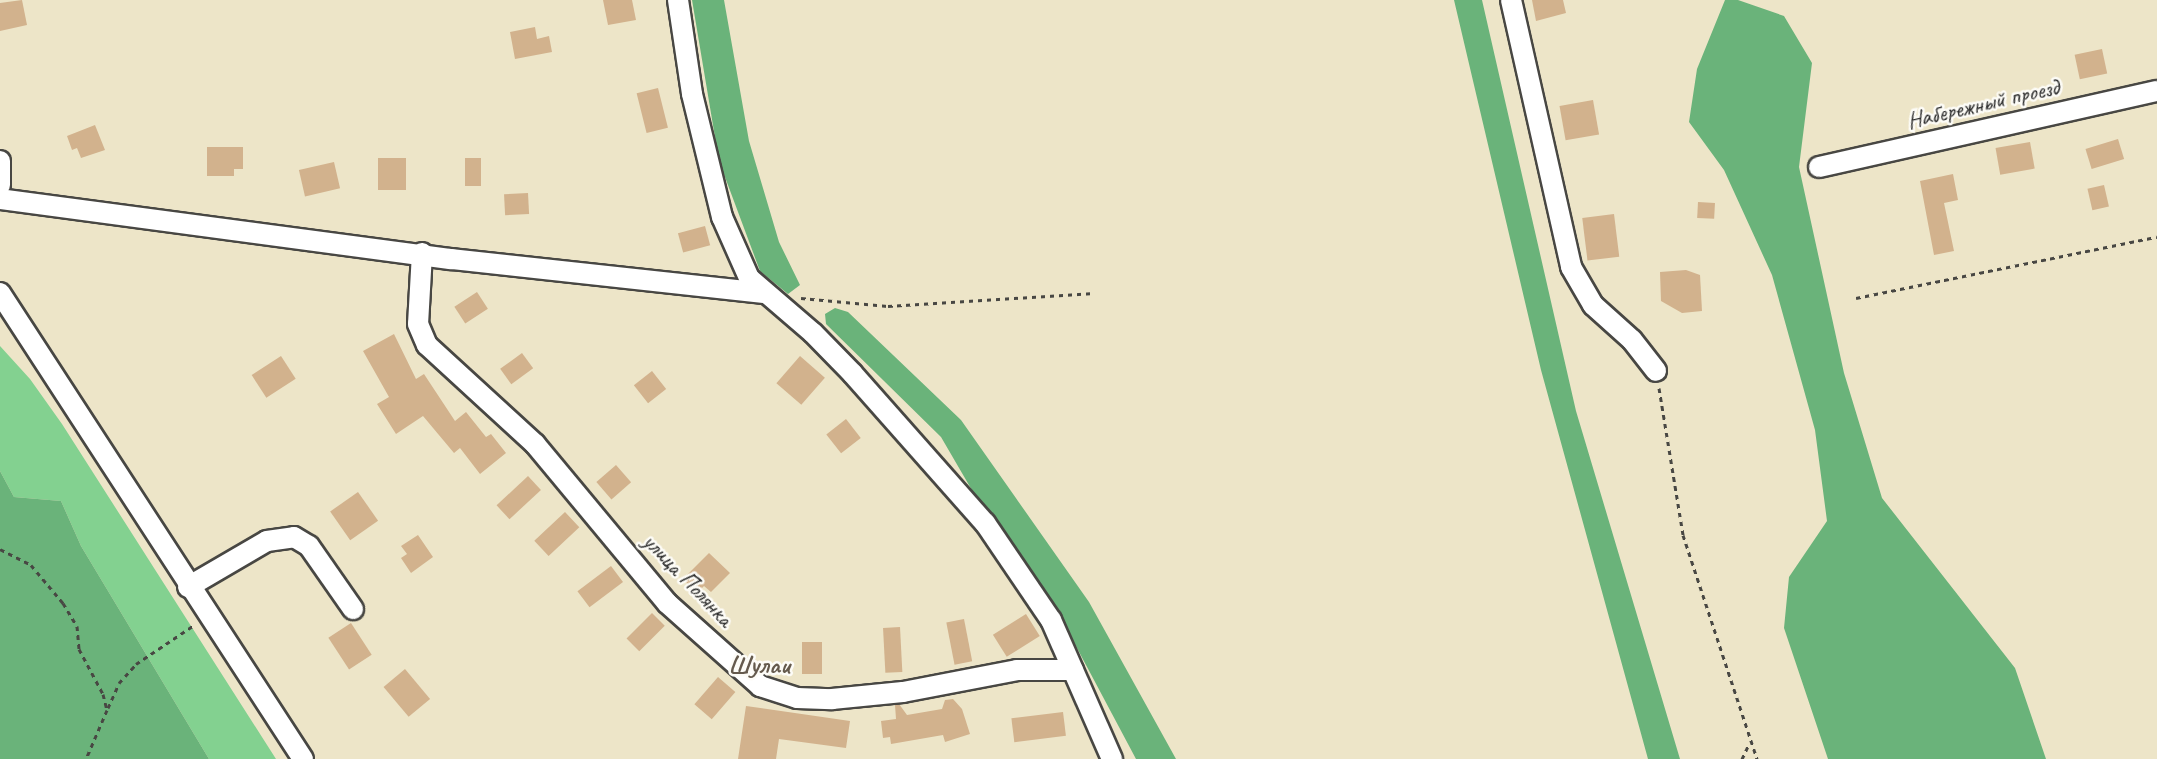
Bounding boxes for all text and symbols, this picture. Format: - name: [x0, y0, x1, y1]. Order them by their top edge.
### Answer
- street label: Набережный проезд: [1904, 73, 2062, 135]
- street label: улица Полянка: [636, 527, 740, 633]
- district label: Шулаи: [728, 649, 790, 681]

